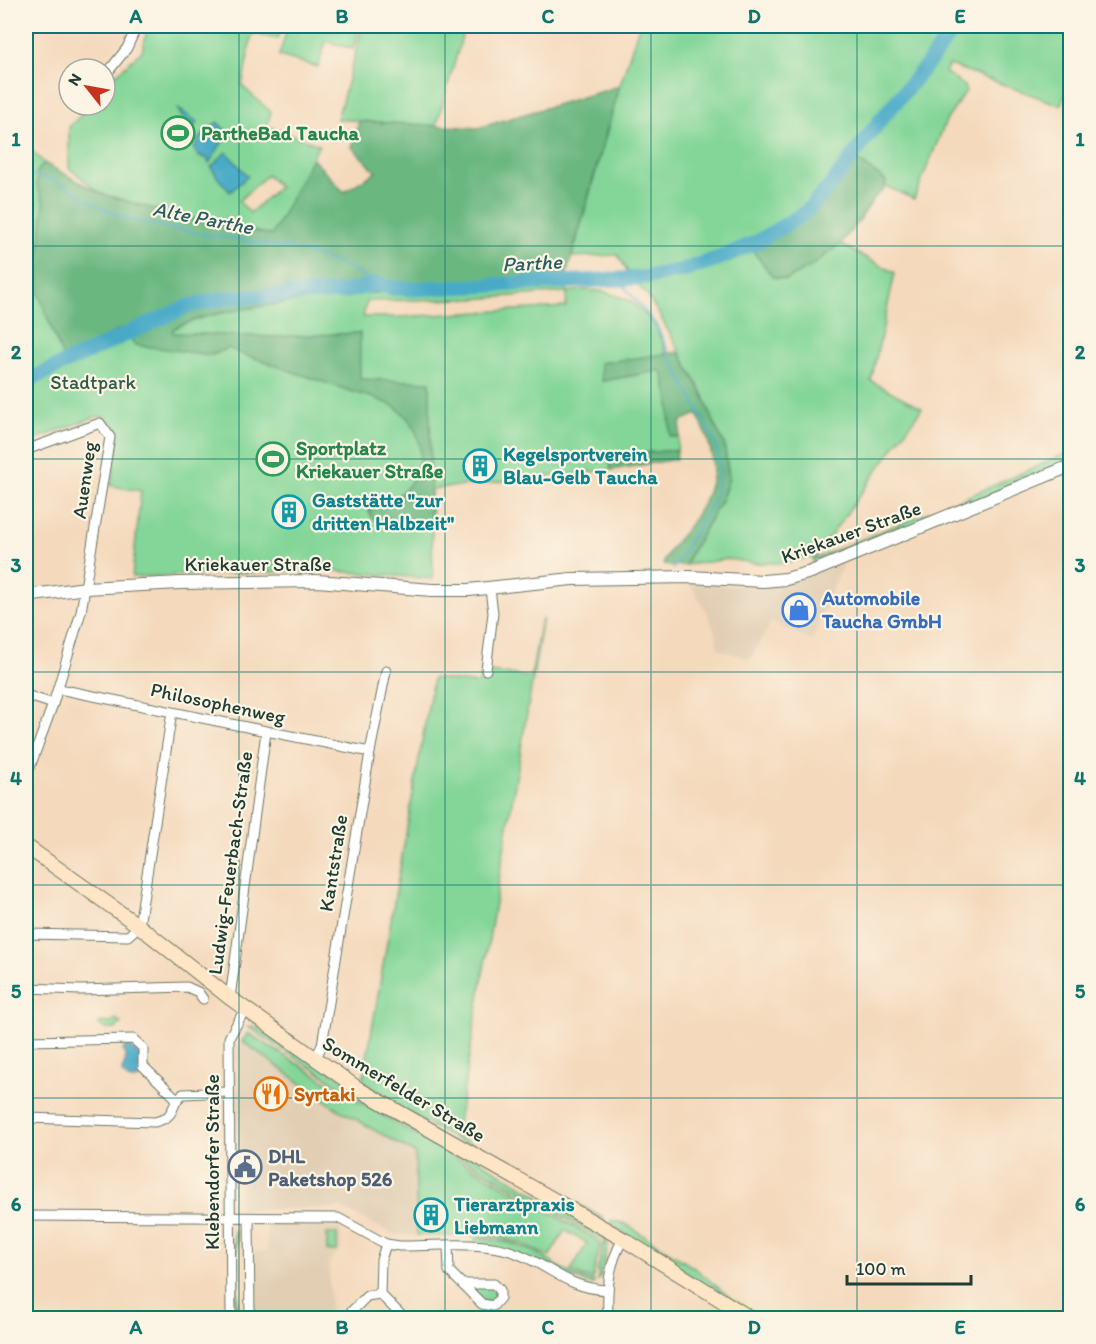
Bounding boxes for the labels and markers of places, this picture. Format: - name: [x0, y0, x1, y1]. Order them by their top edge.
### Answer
- sports icon: PartheBad Taucha: [160, 115, 196, 151]
- place label: PartheBad Taucha: [201, 121, 360, 145]
- place label: Sportplatz Kriekauer Straße: [296, 436, 444, 483]
- sports icon: Sportplatz Kriekauer Straße: [255, 441, 291, 477]
- place label: Kegelsportverein Blau-Gelb Taucha: [503, 442, 658, 489]
- building icon: Kegelsportverein Blau-Gelb Taucha: [462, 448, 498, 484]
- place label: Gaststätte "zur dritten Halbzeit": [312, 488, 454, 535]
- building icon: Gaststätte "zur dritten Halbzeit": [271, 494, 307, 530]
- place label: Automobile Taucha GmbH: [821, 586, 942, 633]
- shop icon: Automobile Taucha GmbH: [781, 592, 817, 628]
- restaurant icon: Syrtaki: [253, 1076, 289, 1112]
- place label: Syrtaki: [294, 1082, 355, 1107]
- place label: DHL Paketshop 526: [268, 1144, 393, 1192]
- public building icon: DHL Paketshop 526: [227, 1149, 263, 1185]
- place label: Tierarztpraxis Liebmann: [453, 1192, 575, 1239]
- building icon: Tierarztpraxis Liebmann: [413, 1197, 449, 1233]

